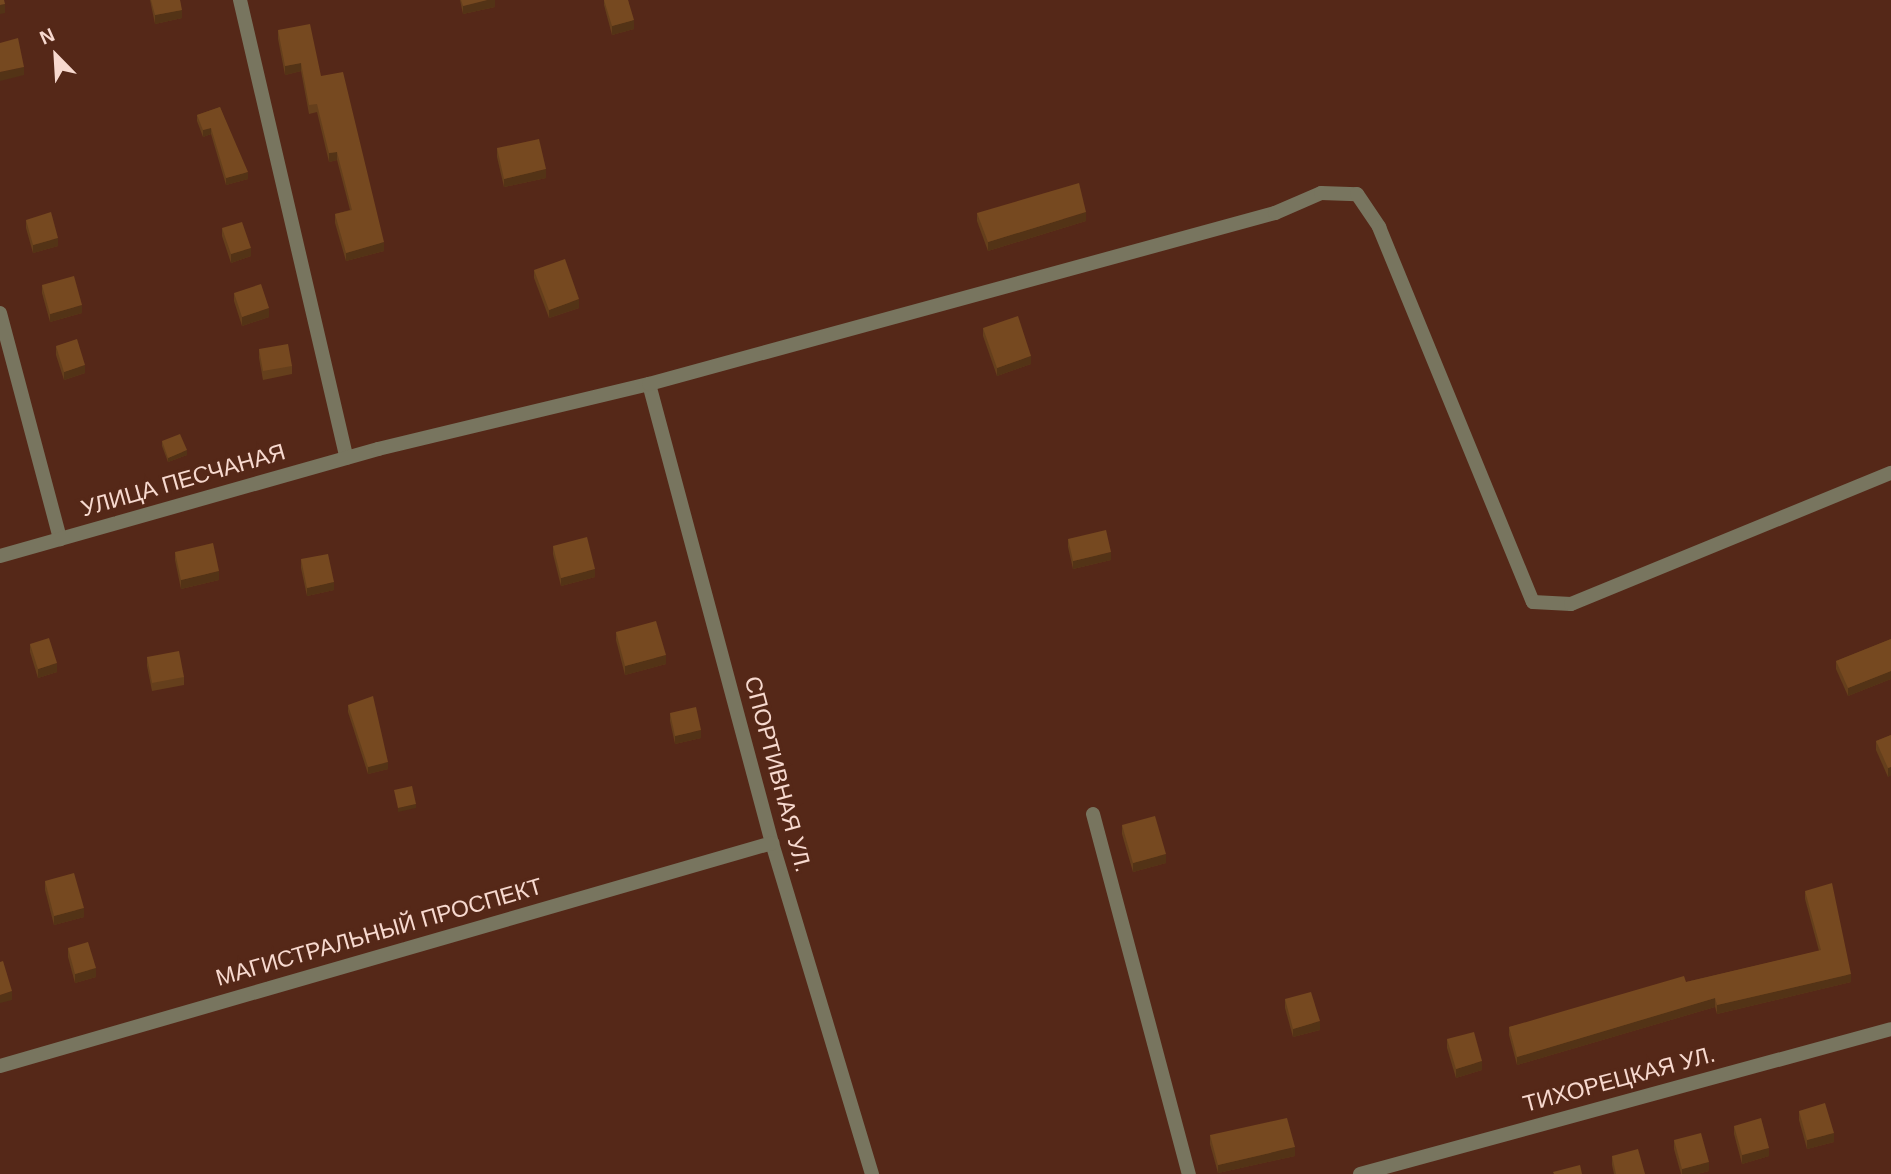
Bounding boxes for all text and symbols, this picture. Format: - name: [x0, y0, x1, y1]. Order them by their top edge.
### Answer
- north arrow: [21, 21, 91, 91]
- text: N: [37, 24, 58, 49]
- street label: УЛИЦА ПЕСЧАНАЯ: [78, 438, 288, 522]
- street label: СПОРТИВНАЯ УЛ.: [739, 673, 817, 875]
- street label: МАГИСТРАЛЬНЫЙ ПРОСПЕКТ: [213, 872, 545, 992]
- street label: ТИХОРЕЦКАЯ УЛ.: [1520, 1040, 1718, 1118]

